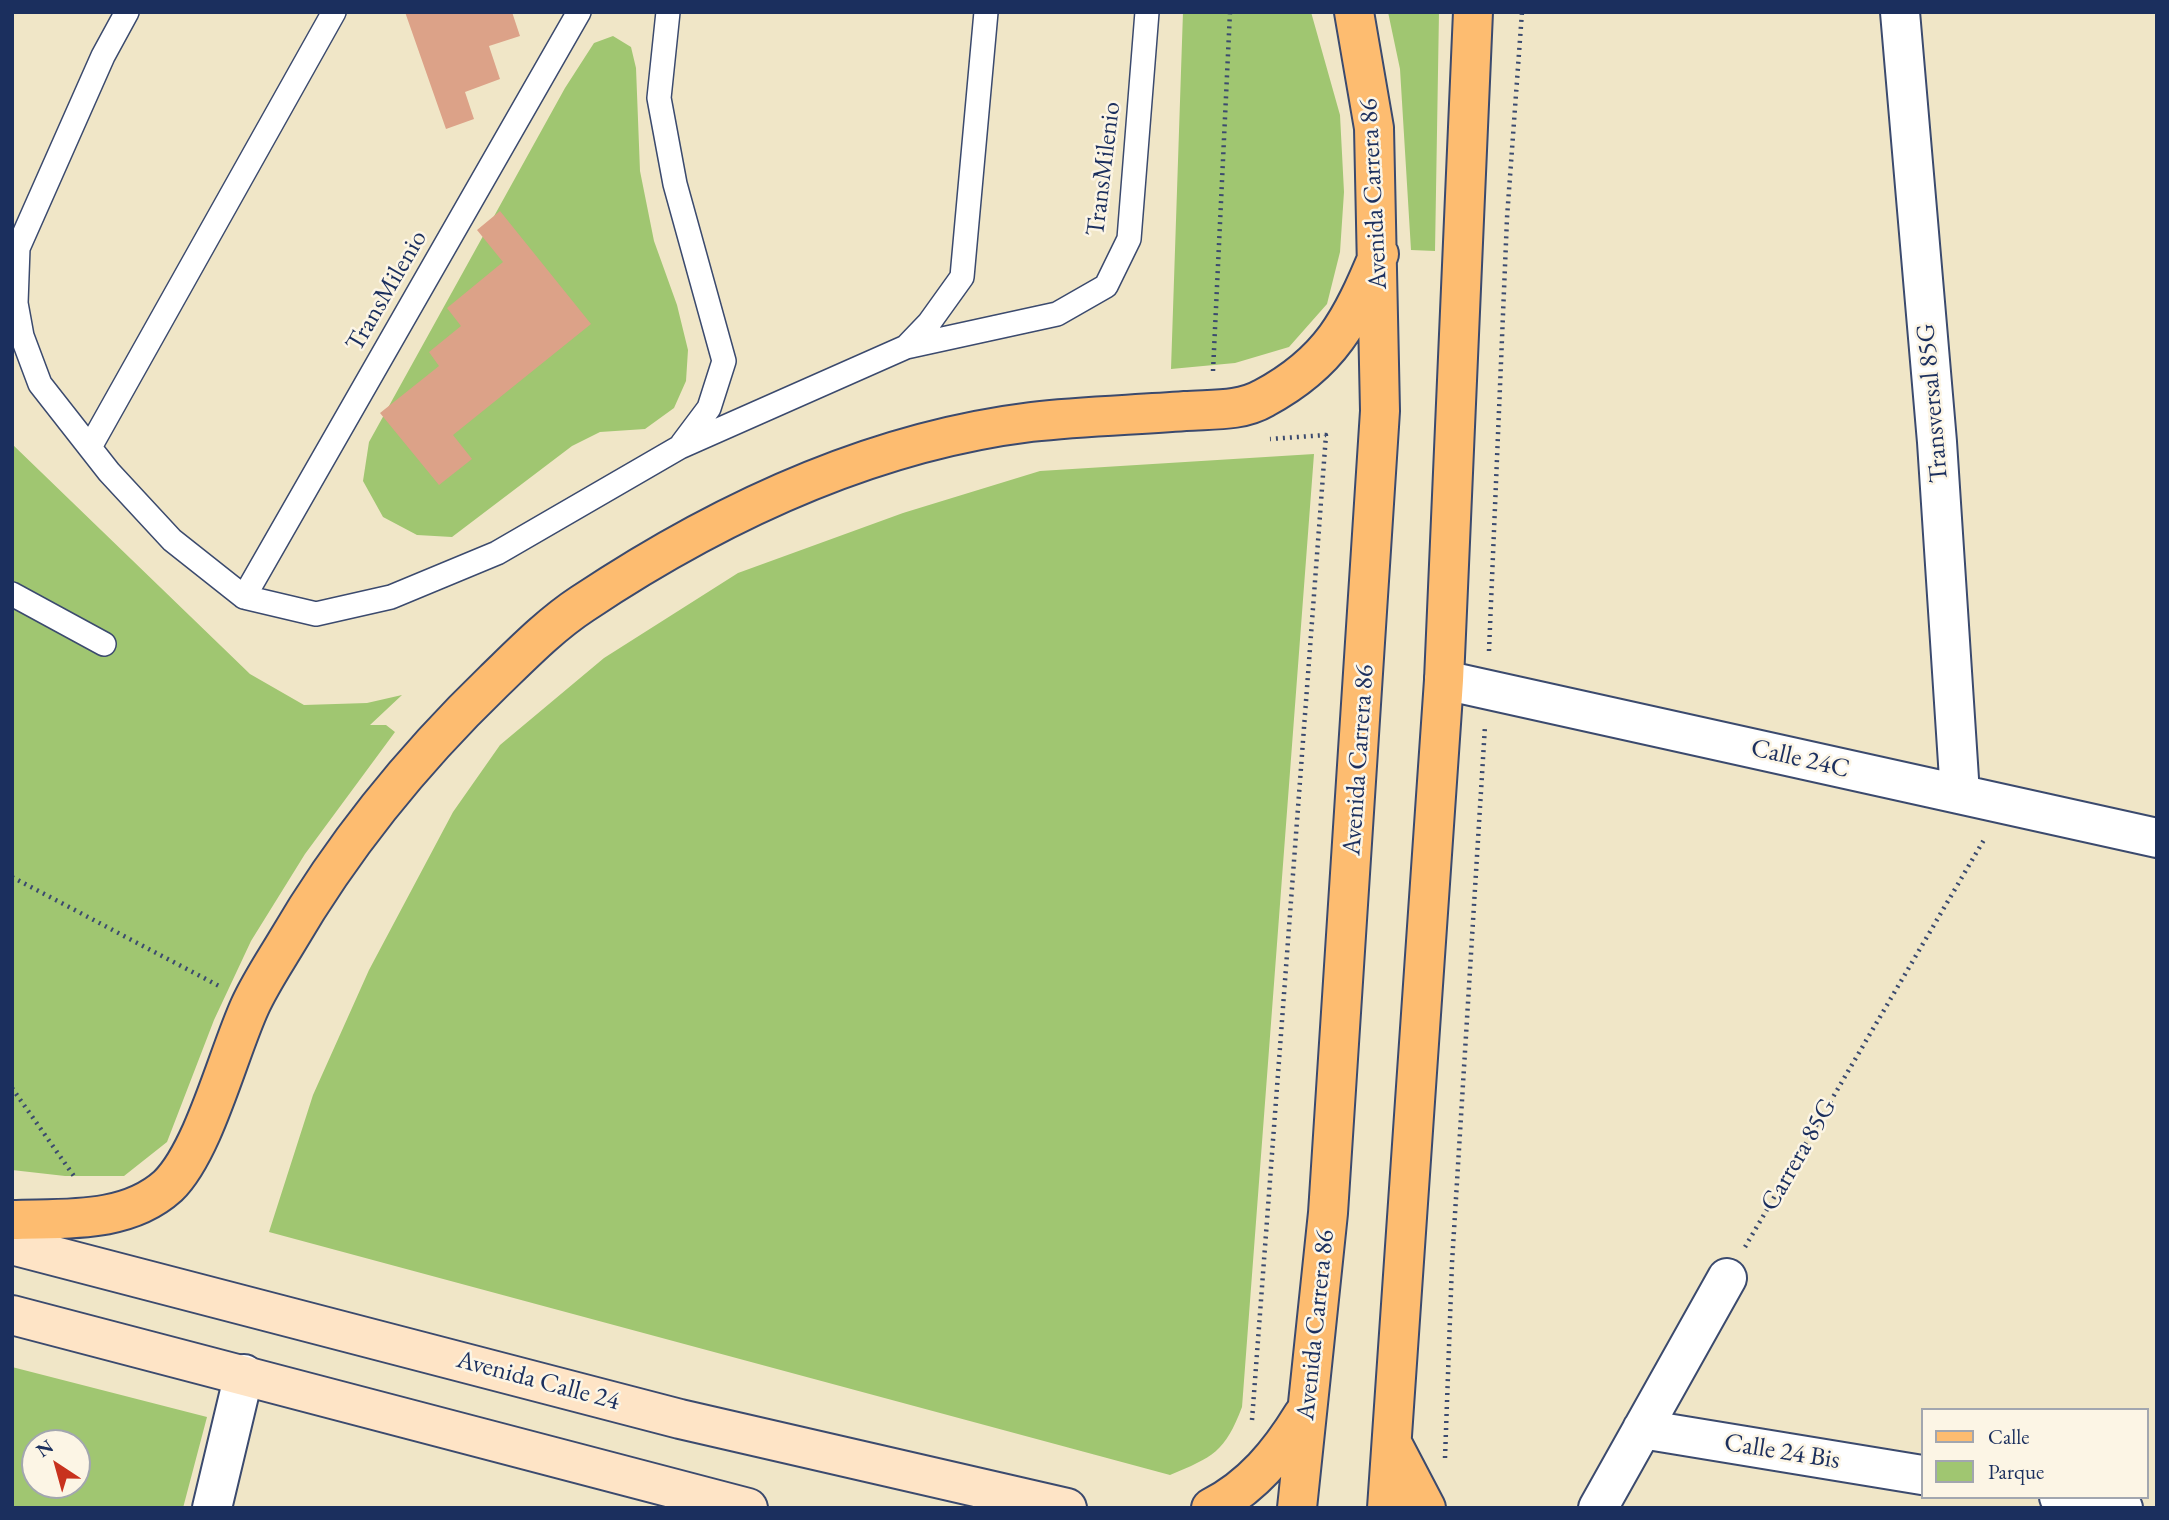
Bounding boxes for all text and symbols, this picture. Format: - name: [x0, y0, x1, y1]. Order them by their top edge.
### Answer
- street label: Avenida Carrera 86: [1353, 98, 1395, 290]
- street label: TransMilenio: [1080, 100, 1128, 238]
- street label: TransMilenio: [340, 225, 434, 357]
- street label: Transversal 85G: [1911, 322, 1955, 484]
- street label: Avenida Carrera 86: [1337, 663, 1381, 857]
- street label: Calle 24C: [1748, 733, 1852, 785]
- street label: Carrera 85G: [1754, 1093, 1844, 1217]
- street label: Avenida Carrera 86: [1290, 1228, 1342, 1422]
- street label: Avenida Calle 24: [453, 1344, 623, 1418]
- legend: [1920, 1408, 2148, 1499]
- text: Calle: [1988, 1423, 2030, 1450]
- street label: Calle 24 Bis: [1722, 1427, 1842, 1477]
- north arrow: [21, 1429, 91, 1499]
- text: N: [31, 1434, 58, 1463]
- text: Parque: [1988, 1458, 2044, 1485]

